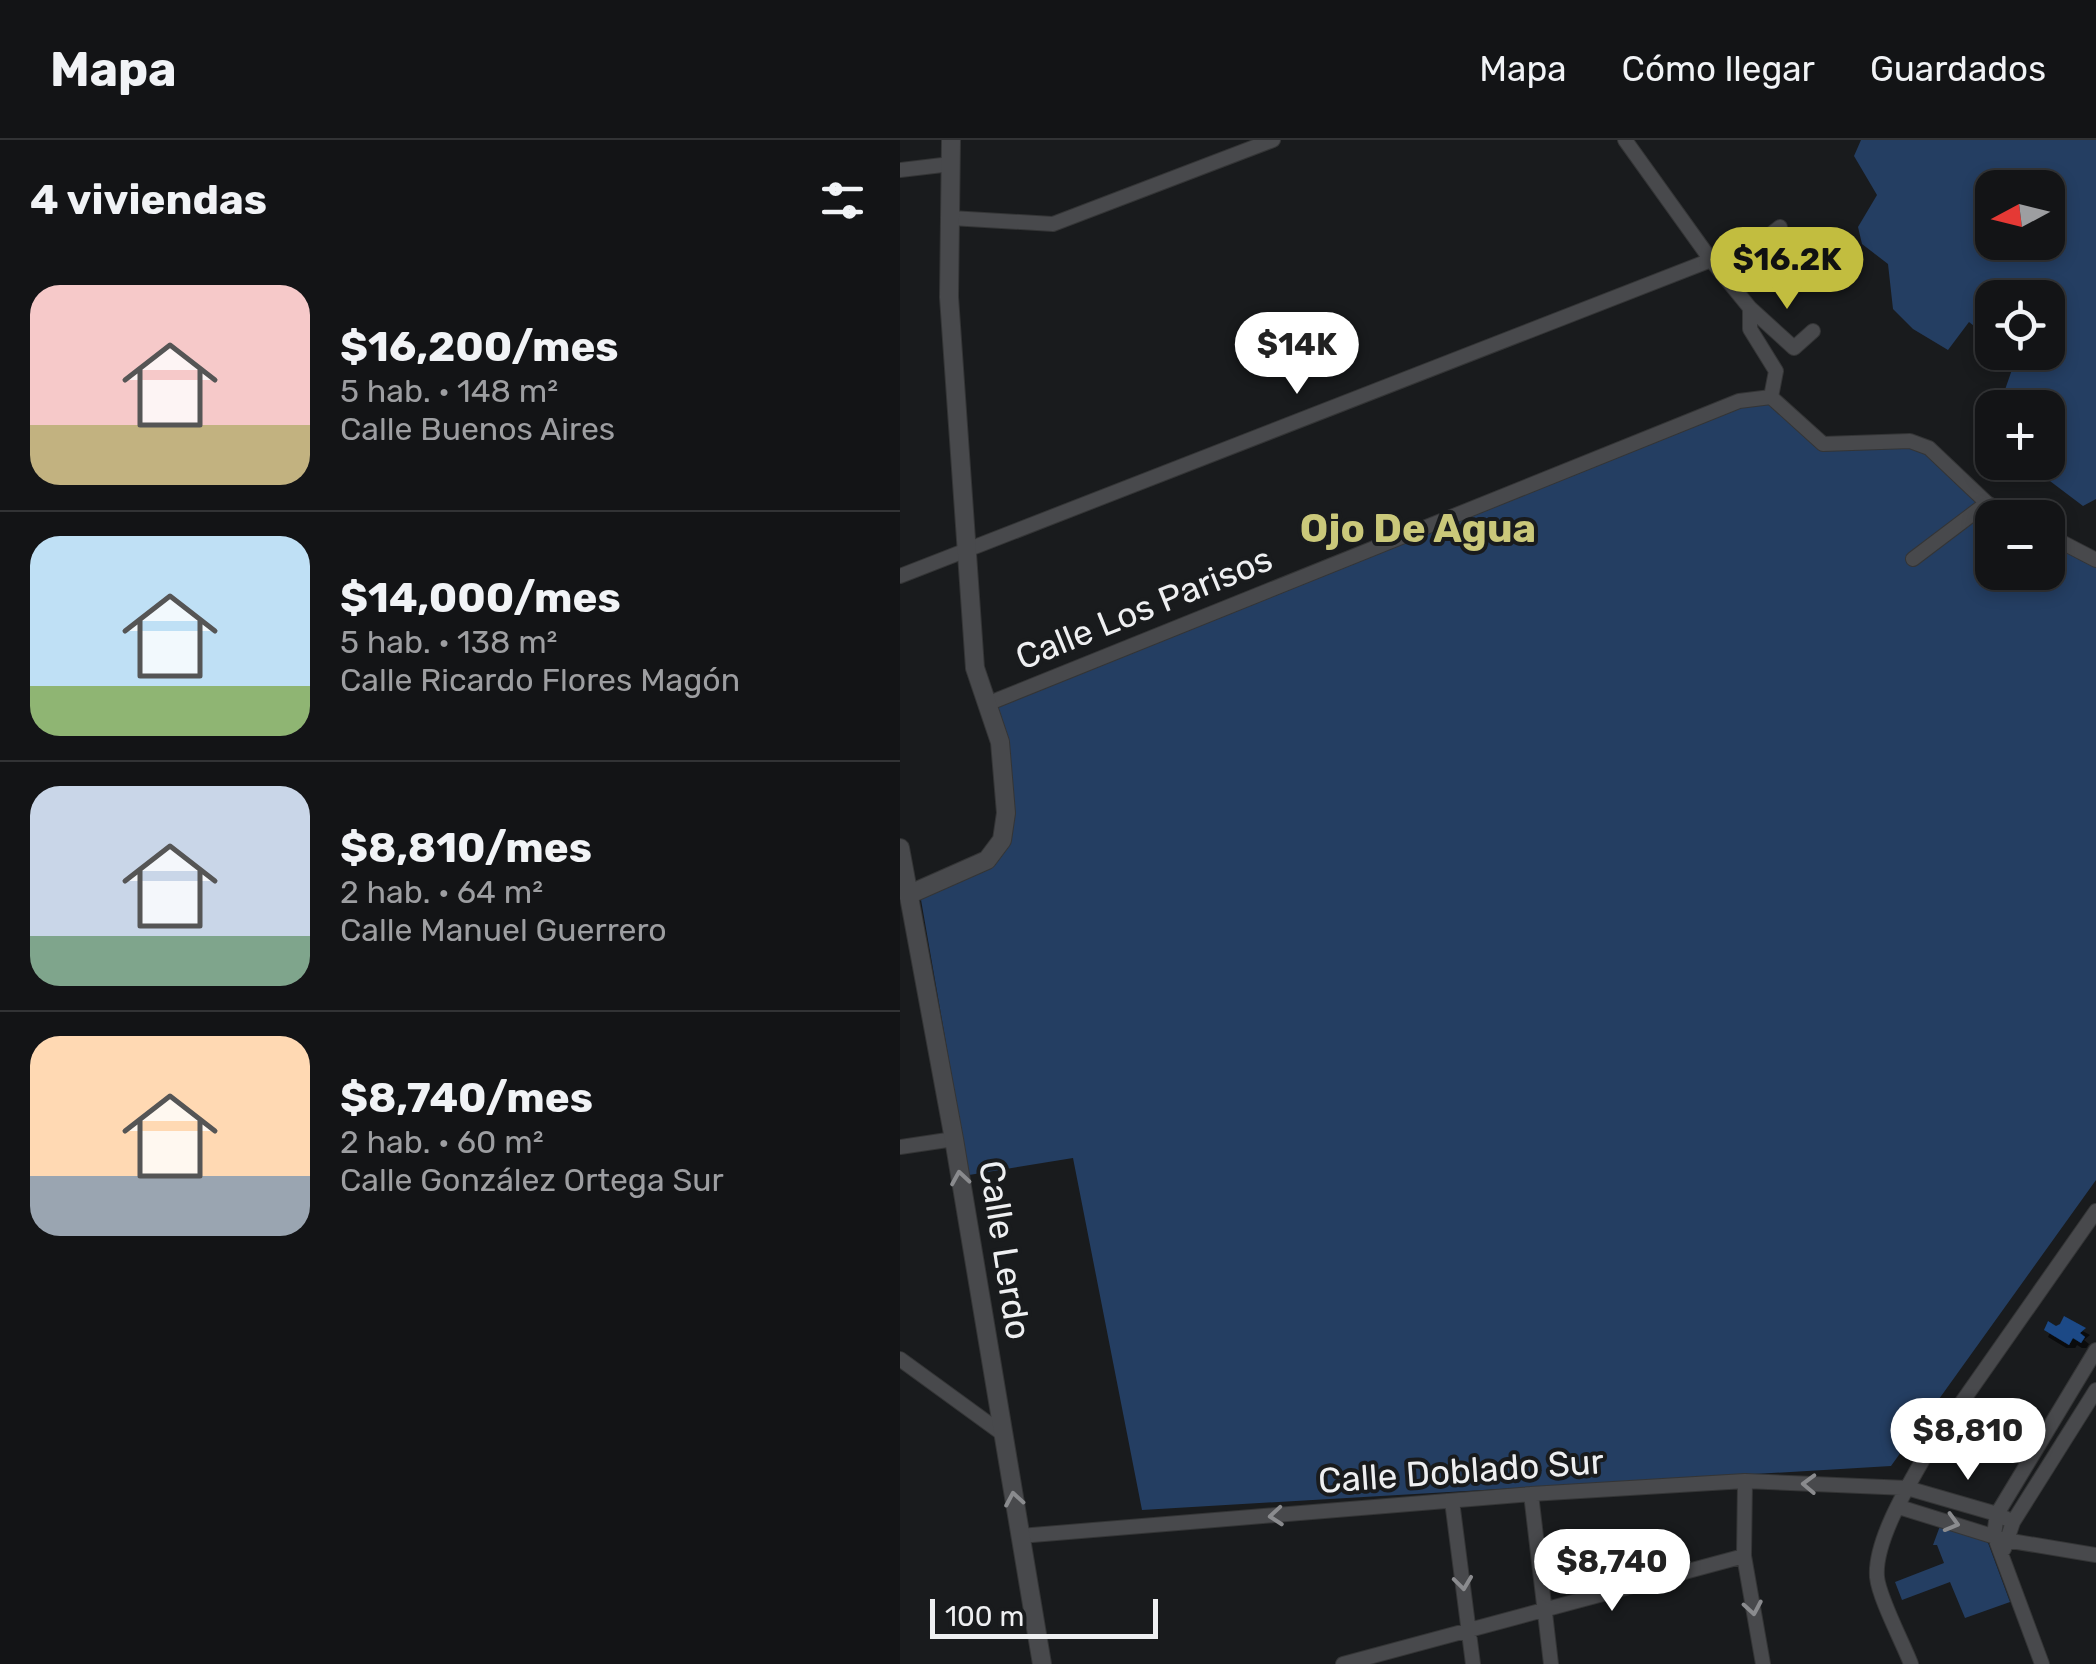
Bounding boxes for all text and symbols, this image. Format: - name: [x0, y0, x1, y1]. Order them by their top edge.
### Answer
- text: Mapa: [50, 41, 177, 98]
- text: Mapa: [1479, 48, 1567, 90]
- text: Cómo llegar: [1622, 48, 1815, 90]
- text: Guardados: [1870, 48, 2046, 90]
- north arrow: [1975, 170, 2065, 260]
- map controls: [1975, 170, 2065, 590]
- icon: filters: [815, 173, 870, 228]
- text: 4 viviendas: [30, 175, 267, 225]
- pin: $16.2K: [1706, 227, 1868, 312]
- text: $16.2K: [1732, 240, 1842, 278]
- button: locate: [1975, 280, 2065, 370]
- pin: $14K: [1238, 312, 1356, 397]
- text: $16,200/mes: [340, 322, 619, 372]
- icon: home: [110, 325, 230, 445]
- text: $14K: [1257, 325, 1337, 363]
- text: 5 hab. · 148 m²: [340, 372, 558, 410]
- button: +: [1975, 390, 2065, 480]
- text: Calle Buenos Aires: [340, 410, 615, 448]
- button: −: [1975, 500, 2065, 590]
- district label: Ojo De Agua: [1300, 505, 1536, 552]
- street label: Calle Los Parisos: [1010, 537, 1278, 679]
- text: $14,000/mes: [340, 573, 621, 623]
- icon: home: [110, 576, 230, 696]
- text: 5 hab. · 138 m²: [340, 623, 558, 661]
- text: Calle Ricardo Flores Magón: [340, 661, 740, 699]
- text: $8,810/mes: [340, 823, 592, 873]
- icon: home: [110, 826, 230, 946]
- text: 2 hab. · 64 m²: [340, 873, 543, 911]
- text: Calle Manuel Guerrero: [340, 911, 667, 949]
- text: $8,740/mes: [340, 1073, 593, 1123]
- icon: home: [110, 1076, 230, 1196]
- text: 2 hab. · 60 m²: [340, 1123, 544, 1161]
- street label: Calle Lerdo: [970, 1158, 1040, 1342]
- text: Calle González Ortega Sur: [340, 1161, 724, 1199]
- one-way arrow: [950, 1170, 971, 1187]
- pin: $8,810: [1887, 1398, 2049, 1483]
- text: $8,810: [1913, 1411, 2023, 1449]
- street label: Calle Doblado Sur: [1317, 1440, 1605, 1502]
- one-way arrow: [1801, 1474, 1817, 1495]
- one-way arrow: [1004, 1491, 1025, 1507]
- one-way arrow: [1267, 1504, 1283, 1526]
- one-way arrow: [1943, 1511, 1961, 1532]
- pin: $8,740: [1531, 1529, 1693, 1614]
- text: $8,740: [1556, 1542, 1668, 1580]
- one-way arrow: [1452, 1575, 1473, 1591]
- scale bar: [930, 1594, 1158, 1638]
- text: 100 m: [945, 1600, 1024, 1633]
- one-way arrow: [1742, 1600, 1763, 1616]

